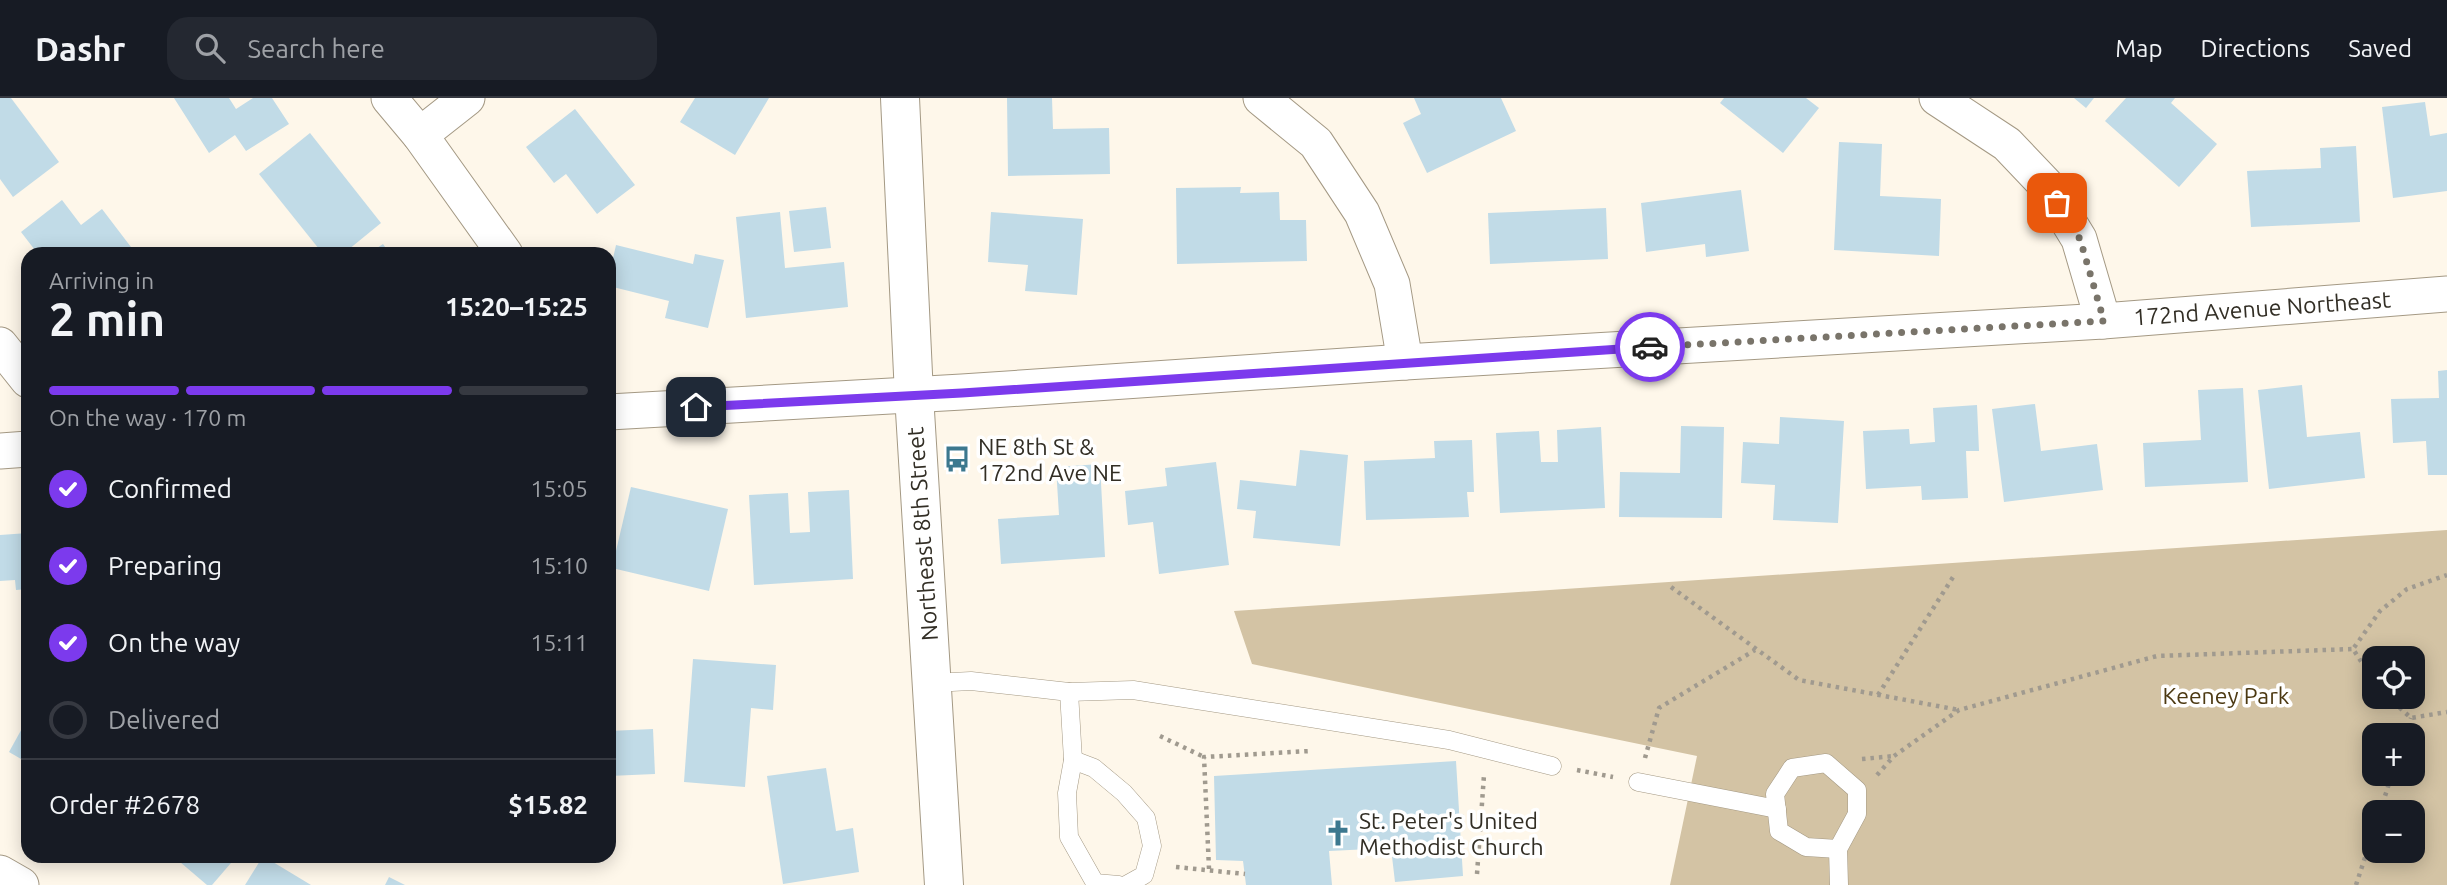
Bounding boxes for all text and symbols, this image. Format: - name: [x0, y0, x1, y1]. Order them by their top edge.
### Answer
- search box: [167, 17, 657, 80]
- icon: search: [191, 29, 229, 67]
- text: Dashr: [35, 30, 125, 67]
- text: Search here: [247, 34, 385, 63]
- text: Map: [2115, 35, 2162, 62]
- text: Directions: [2200, 35, 2310, 62]
- text: Saved: [2348, 35, 2412, 62]
- pin: [2027, 173, 2087, 233]
- icon: bag: [2038, 184, 2076, 222]
- text: Arriving in: [49, 268, 154, 293]
- street label: 172nd Avenue Northeast: [2133, 287, 2391, 329]
- text: 15:20–15:25: [445, 292, 588, 321]
- text: 2 min: [49, 293, 165, 345]
- courier: [1615, 312, 1685, 382]
- icon: car: [1631, 328, 1669, 366]
- pin: [666, 377, 726, 437]
- icon: home: [677, 388, 715, 426]
- text: On the way · 170 m: [49, 405, 246, 430]
- street label: Northeast 8th Street: [902, 426, 942, 642]
- place label: NE 8th St & 172nd Ave NE: [978, 434, 1122, 485]
- bus stop icon: NE 8th St & 172nd Ave NE: [942, 444, 972, 474]
- icon: check: [49, 470, 87, 508]
- text: Confirmed: [108, 474, 232, 503]
- text: 15:05: [530, 476, 588, 501]
- icon: check: [49, 547, 87, 585]
- text: Preparing: [108, 551, 222, 580]
- text: 15:10: [530, 553, 588, 578]
- icon: check: [49, 624, 87, 662]
- text: On the way: [108, 628, 240, 657]
- text: 15:11: [530, 630, 588, 655]
- map controls: [2362, 646, 2425, 863]
- button: locate: [2362, 646, 2425, 709]
- park label: Keeney Park: [2163, 683, 2290, 708]
- text: Delivered: [108, 705, 220, 734]
- button: +: [2362, 723, 2425, 786]
- text: Order #2678: [49, 790, 200, 819]
- text: $15.82: [508, 790, 588, 819]
- button: −: [2362, 800, 2425, 863]
- place label: St. Peter's United Methodist Church: [1359, 808, 1544, 859]
- church icon: St. Peter's United Methodist Church: [1323, 818, 1353, 848]

